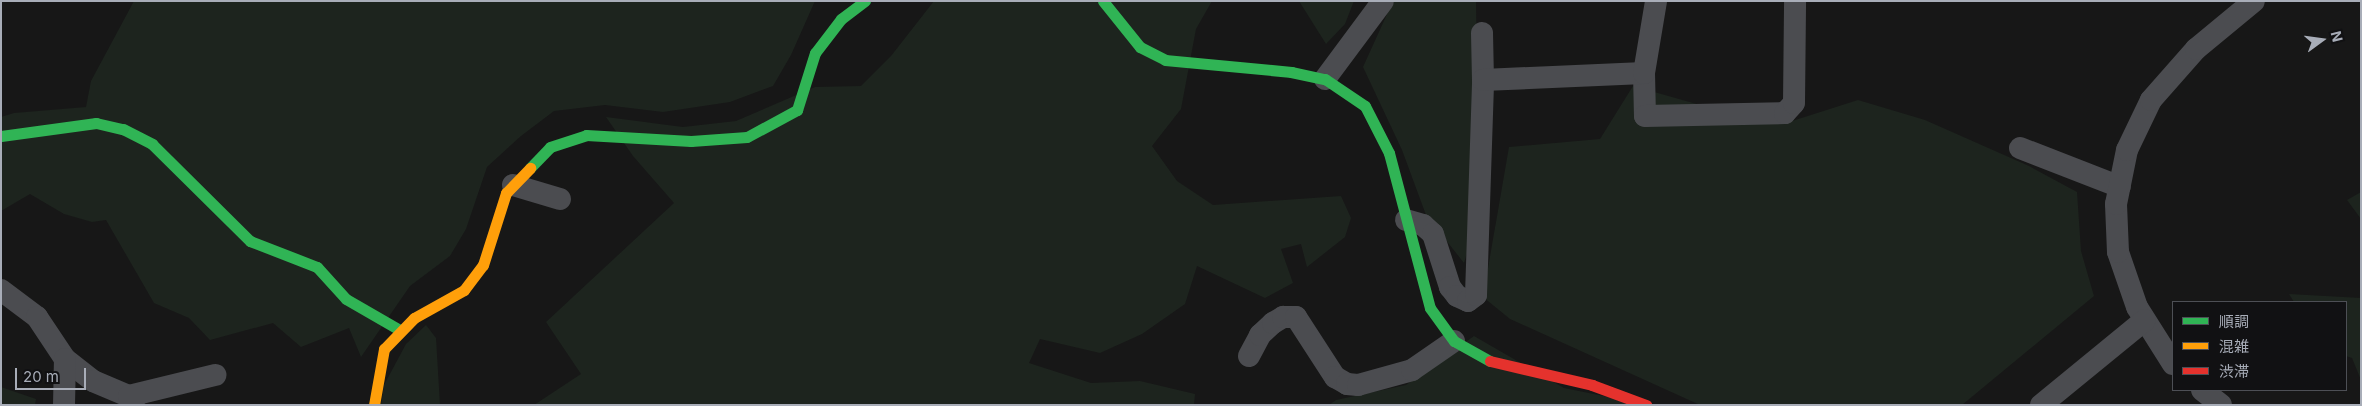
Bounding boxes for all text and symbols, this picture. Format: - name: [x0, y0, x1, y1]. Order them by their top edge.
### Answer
- north arrow: [2297, 15, 2347, 65]
- text: N: [2327, 29, 2347, 43]
- legend: [2172, 301, 2347, 391]
- text: 順調: [2219, 312, 2249, 331]
- text: 混雑: [2219, 337, 2249, 356]
- scale bar: [18, 358, 89, 390]
- text: 渋滞: [2219, 362, 2249, 381]
- text: 20 m: [23, 367, 59, 386]

